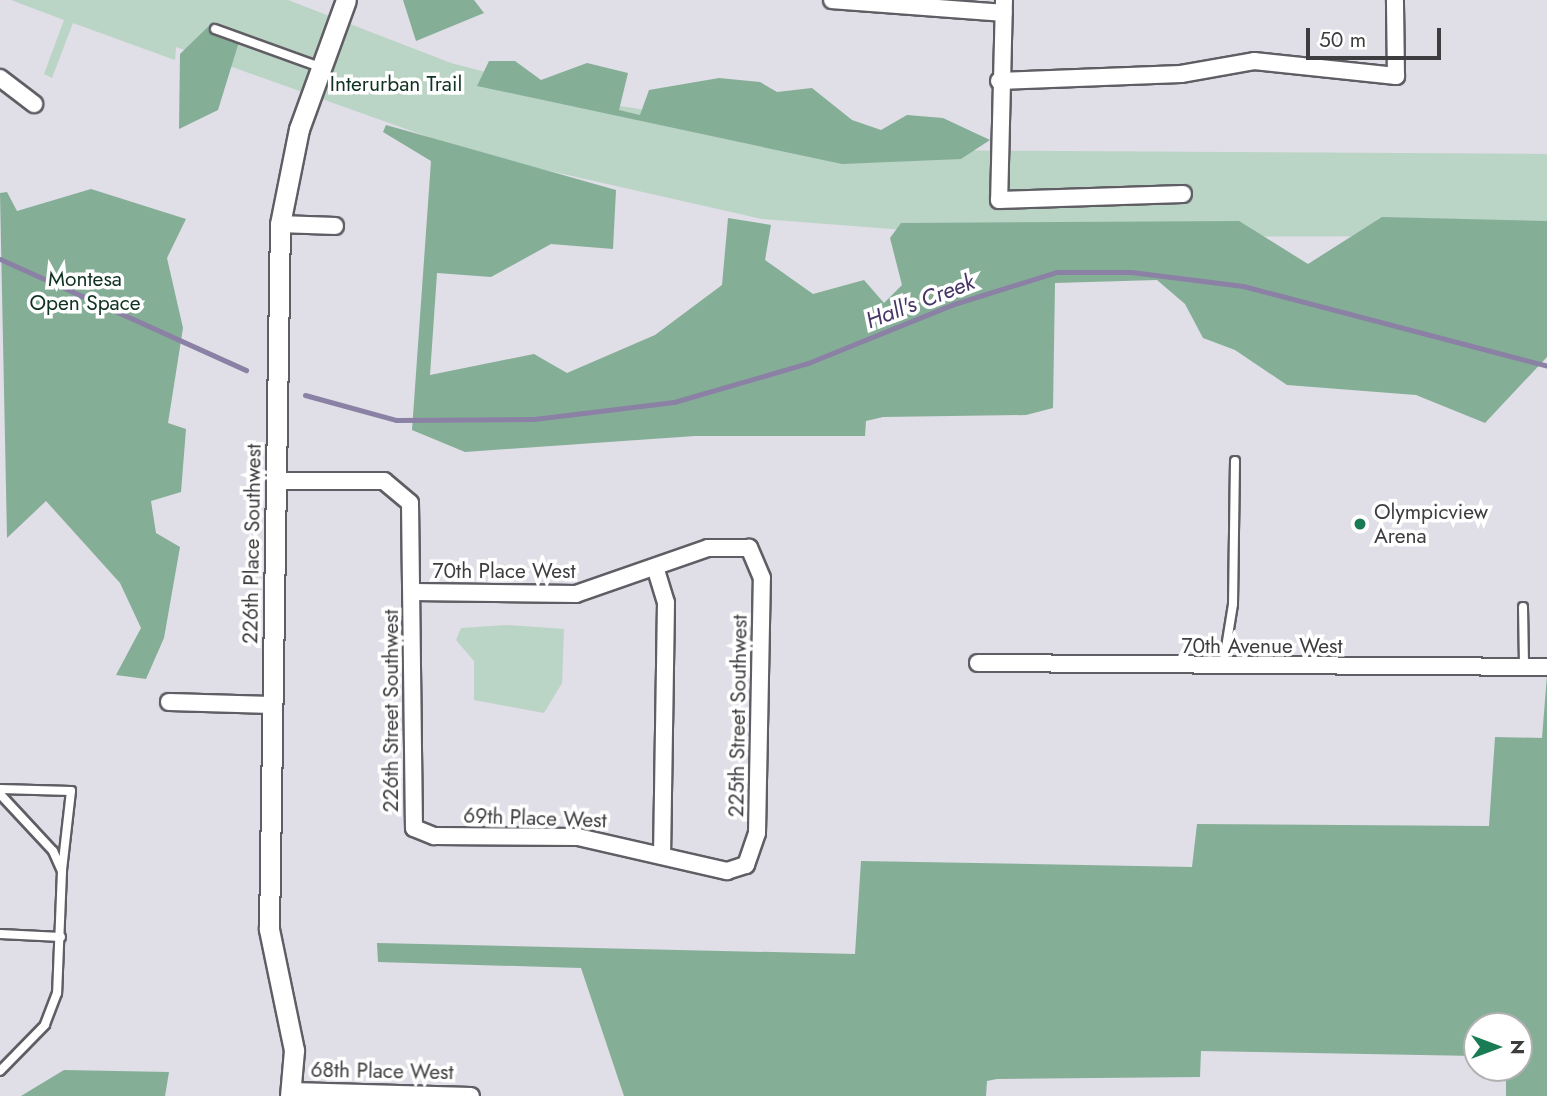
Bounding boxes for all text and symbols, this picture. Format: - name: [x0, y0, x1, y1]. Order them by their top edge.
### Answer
- scale bar: [1309, 14, 1444, 58]
- text: 50 m: [1319, 25, 1366, 55]
- park label: Interurban Trail: [330, 71, 462, 97]
- park label: Montesa Open Space: [29, 266, 141, 316]
- water label: Hall's Creek: [862, 268, 978, 334]
- street label: 226th Place Southwest: [238, 444, 266, 644]
- place label: Olympicview Arena: [1374, 499, 1488, 549]
- marker: Olympicview Arena: [1352, 516, 1368, 532]
- street label: 70th Place West: [432, 558, 576, 584]
- street label: 226th Street Southwest: [378, 609, 404, 813]
- street label: 225th Street Southwest: [724, 614, 752, 818]
- street label: 70th Avenue West: [1181, 633, 1343, 659]
- street label: 69th Place West: [463, 803, 607, 833]
- north arrow: [1463, 1012, 1533, 1082]
- text: N: [1504, 1039, 1531, 1055]
- street label: 68th Place West: [310, 1057, 454, 1085]

